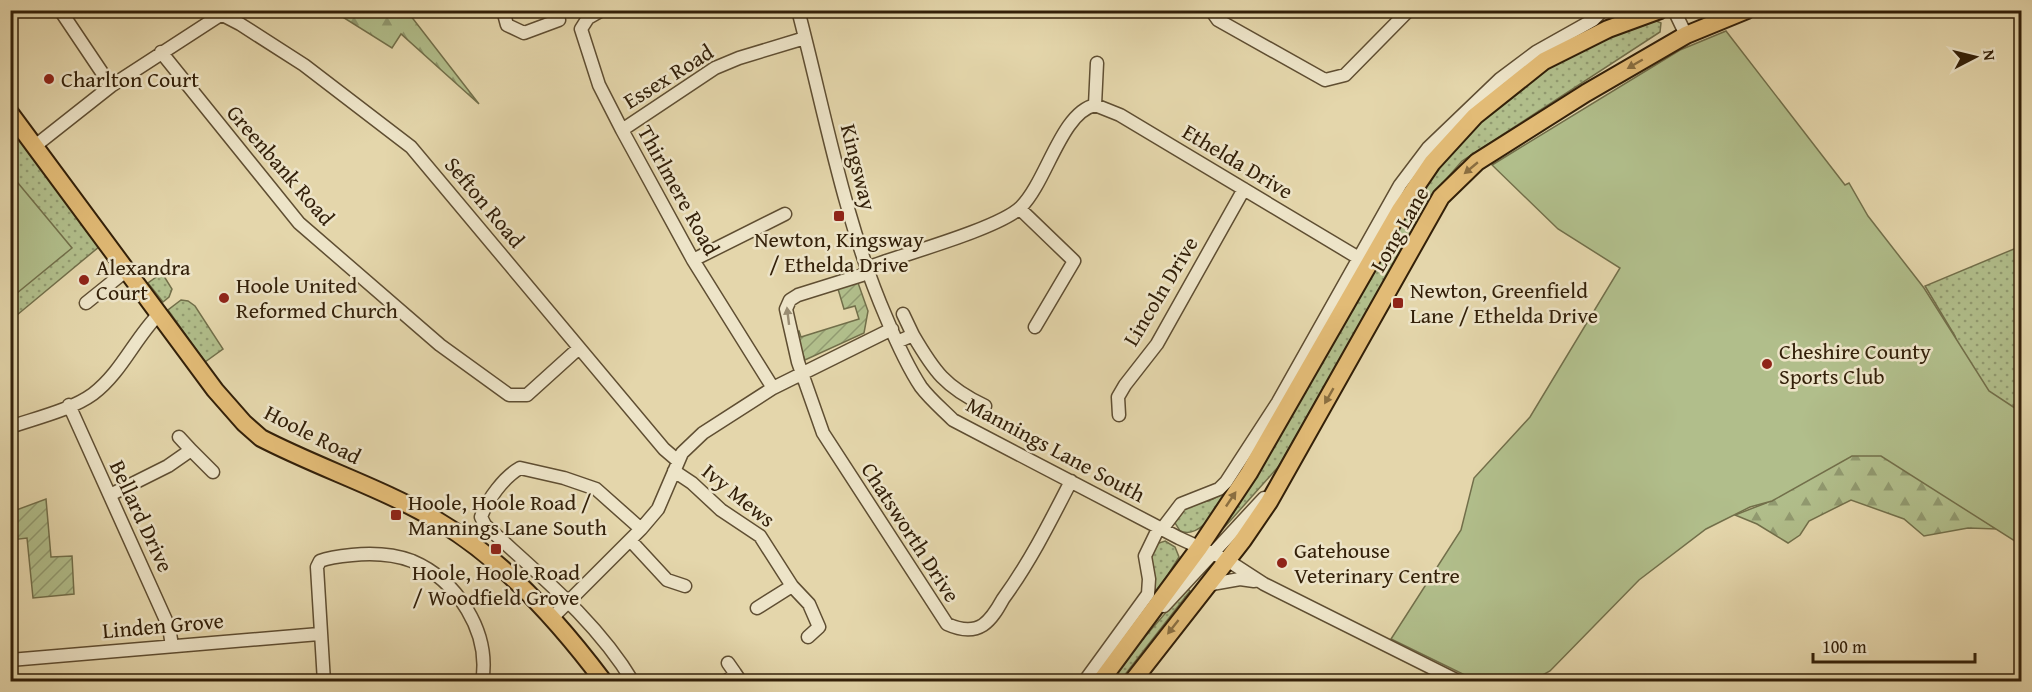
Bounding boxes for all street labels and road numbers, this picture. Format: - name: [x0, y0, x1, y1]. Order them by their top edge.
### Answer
- street label: Essex Road: [617, 36, 719, 116]
- street label: Greenbank Road: [219, 98, 343, 233]
- street label: Ethelda Drive: [1177, 115, 1299, 207]
- street label: Thirlmere Road: [630, 119, 728, 261]
- street label: Kingsway: [833, 120, 885, 214]
- street label: Sefton Road: [437, 149, 533, 255]
- street label: Long Lane: [1362, 180, 1436, 278]
- street label: Lincoln Drive: [1115, 230, 1205, 352]
- street label: Mannings Lane South: [961, 388, 1152, 510]
- street label: Hoole Road: [259, 396, 367, 472]
- street label: Bellard Drive: [102, 455, 182, 577]
- street label: Ivy Mews: [695, 455, 783, 535]
- street label: Chatsworth Drive: [854, 456, 968, 608]
- street label: Linden Grove: [101, 604, 225, 646]

